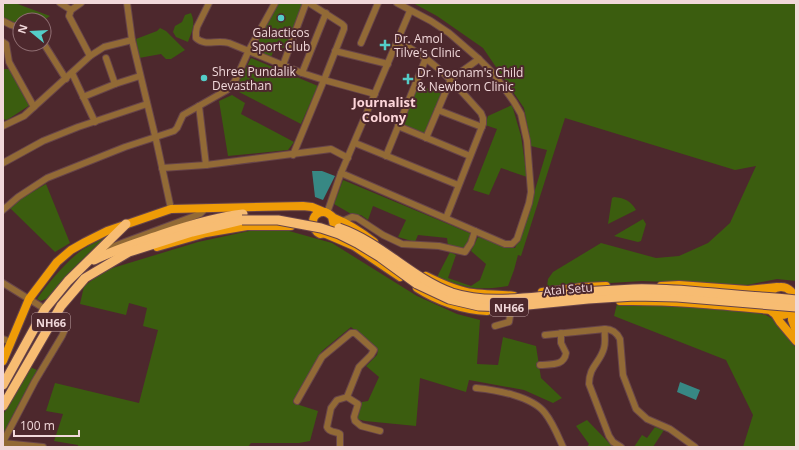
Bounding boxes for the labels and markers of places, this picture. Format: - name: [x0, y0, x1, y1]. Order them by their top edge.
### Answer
- marker: Galacticos Sport Club: [276, 13, 286, 23]
- place label: Galacticos Sport Club: [252, 24, 310, 55]
- place label: Dr. Amol Tilve's Clinic: [394, 30, 461, 61]
- marker: Dr. Amol Tilve's Clinic: [379, 39, 391, 51]
- place label: Shree Pundalik Devasthan: [212, 63, 296, 94]
- place label: Dr. Poonam's Child & Newborn Clinic: [417, 64, 523, 95]
- marker: Shree Pundalik Devasthan: [199, 73, 209, 83]
- marker: Dr. Poonam's Child & Newborn Clinic: [402, 73, 414, 85]

